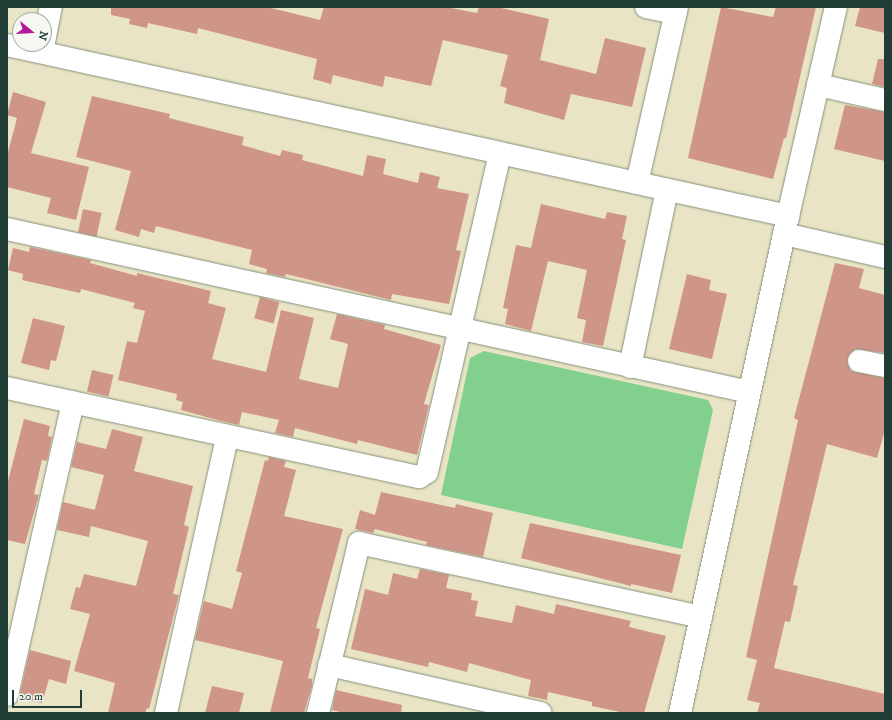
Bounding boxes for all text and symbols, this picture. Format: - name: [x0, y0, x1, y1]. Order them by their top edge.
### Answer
- north arrow: [12, 12, 52, 52]
- text: N: [34, 29, 51, 42]
- scale bar: [14, 682, 84, 708]
- text: 20 m: [19, 689, 43, 704]

